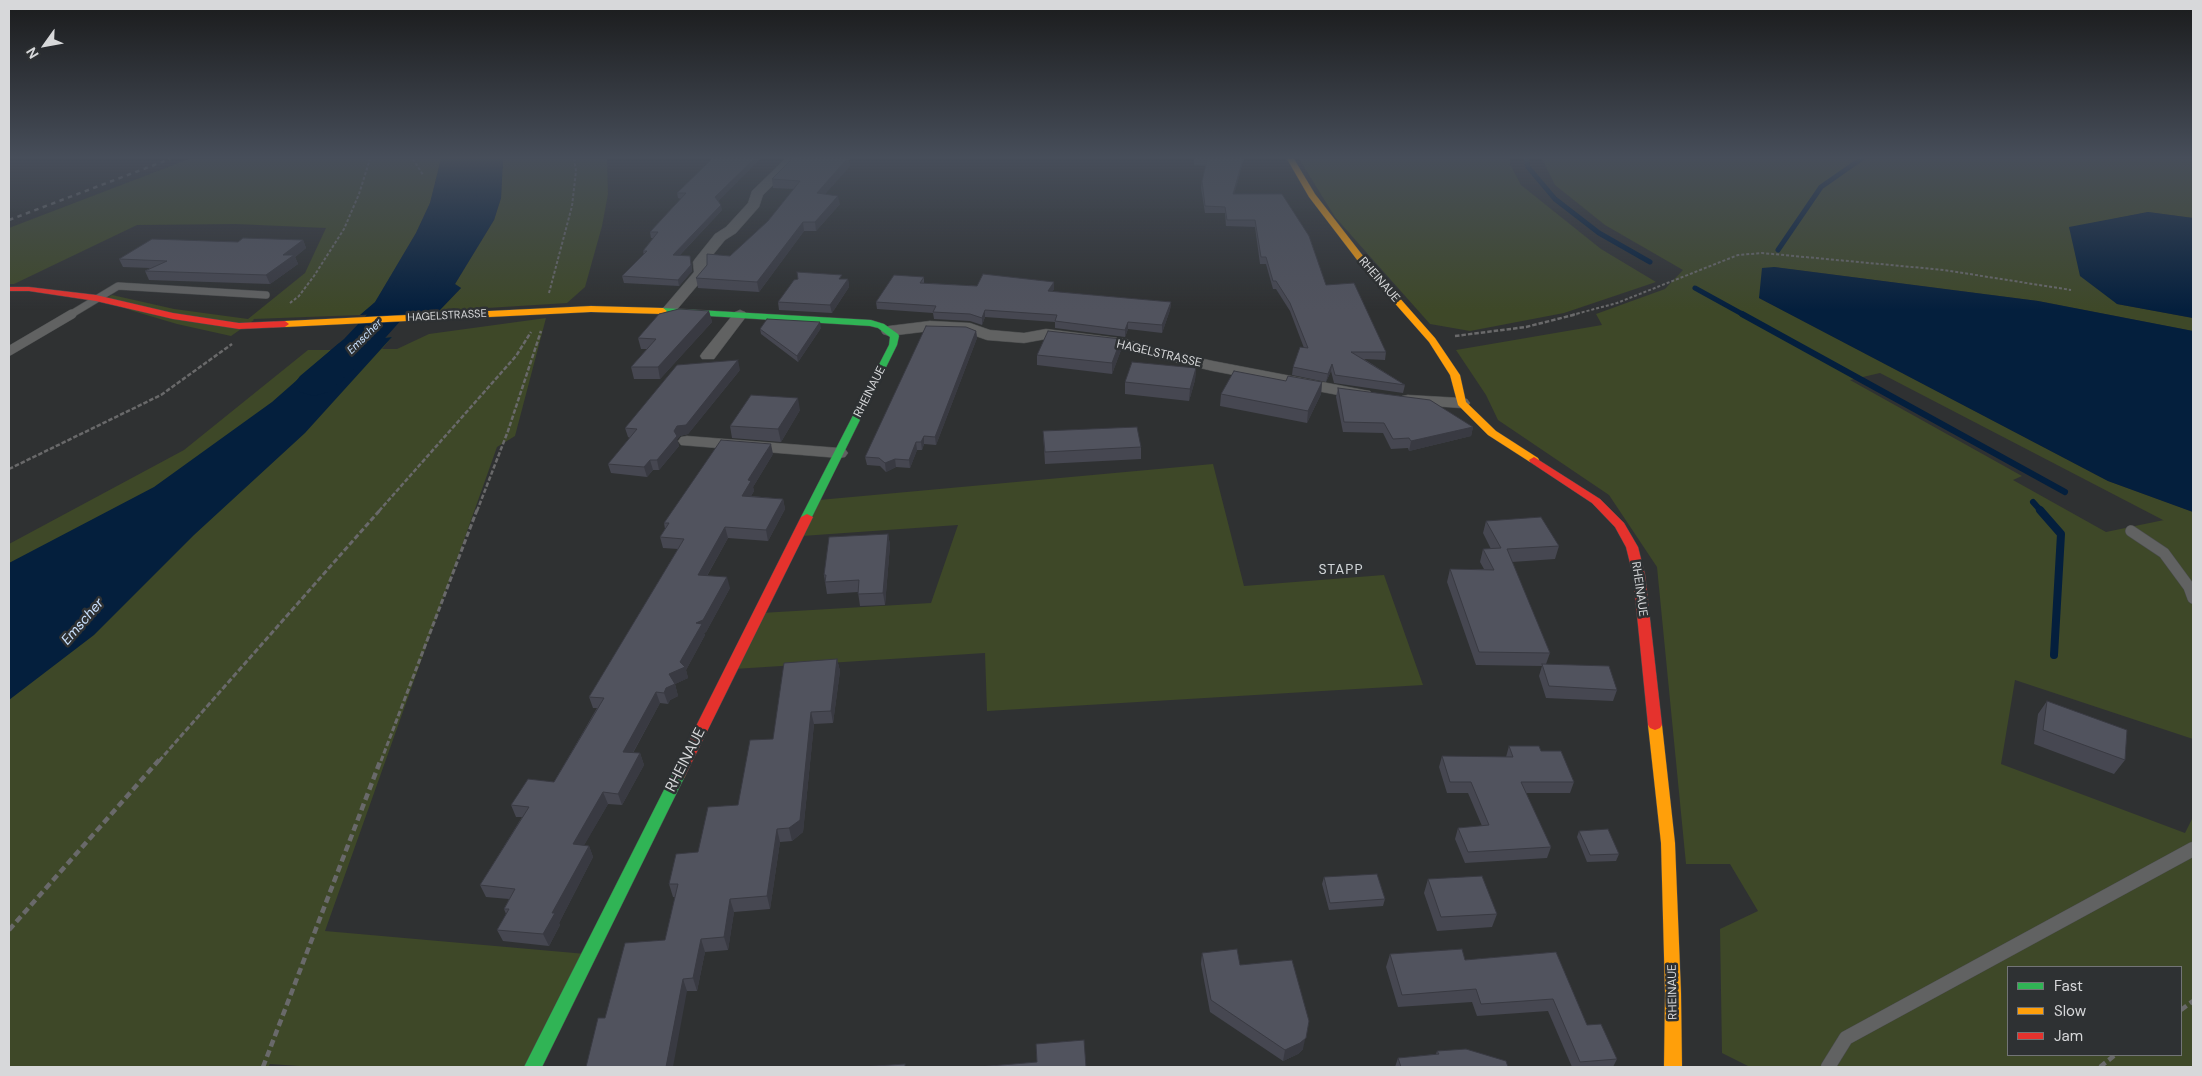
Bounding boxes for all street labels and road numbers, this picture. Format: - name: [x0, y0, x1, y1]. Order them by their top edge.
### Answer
- street label: RHEINAUE: [1355, 254, 1403, 306]
- street label: HAGELSTRASSE: [407, 307, 487, 325]
- street label: HAGELSTRASSE: [1115, 337, 1203, 371]
- street label: RHEINAUE: [851, 364, 889, 420]
- street label: RHEINAUE: [1628, 561, 1650, 617]
- street label: RHEINAUE: [662, 725, 710, 795]
- street label: RHEINAUE: [1665, 964, 1681, 1020]

